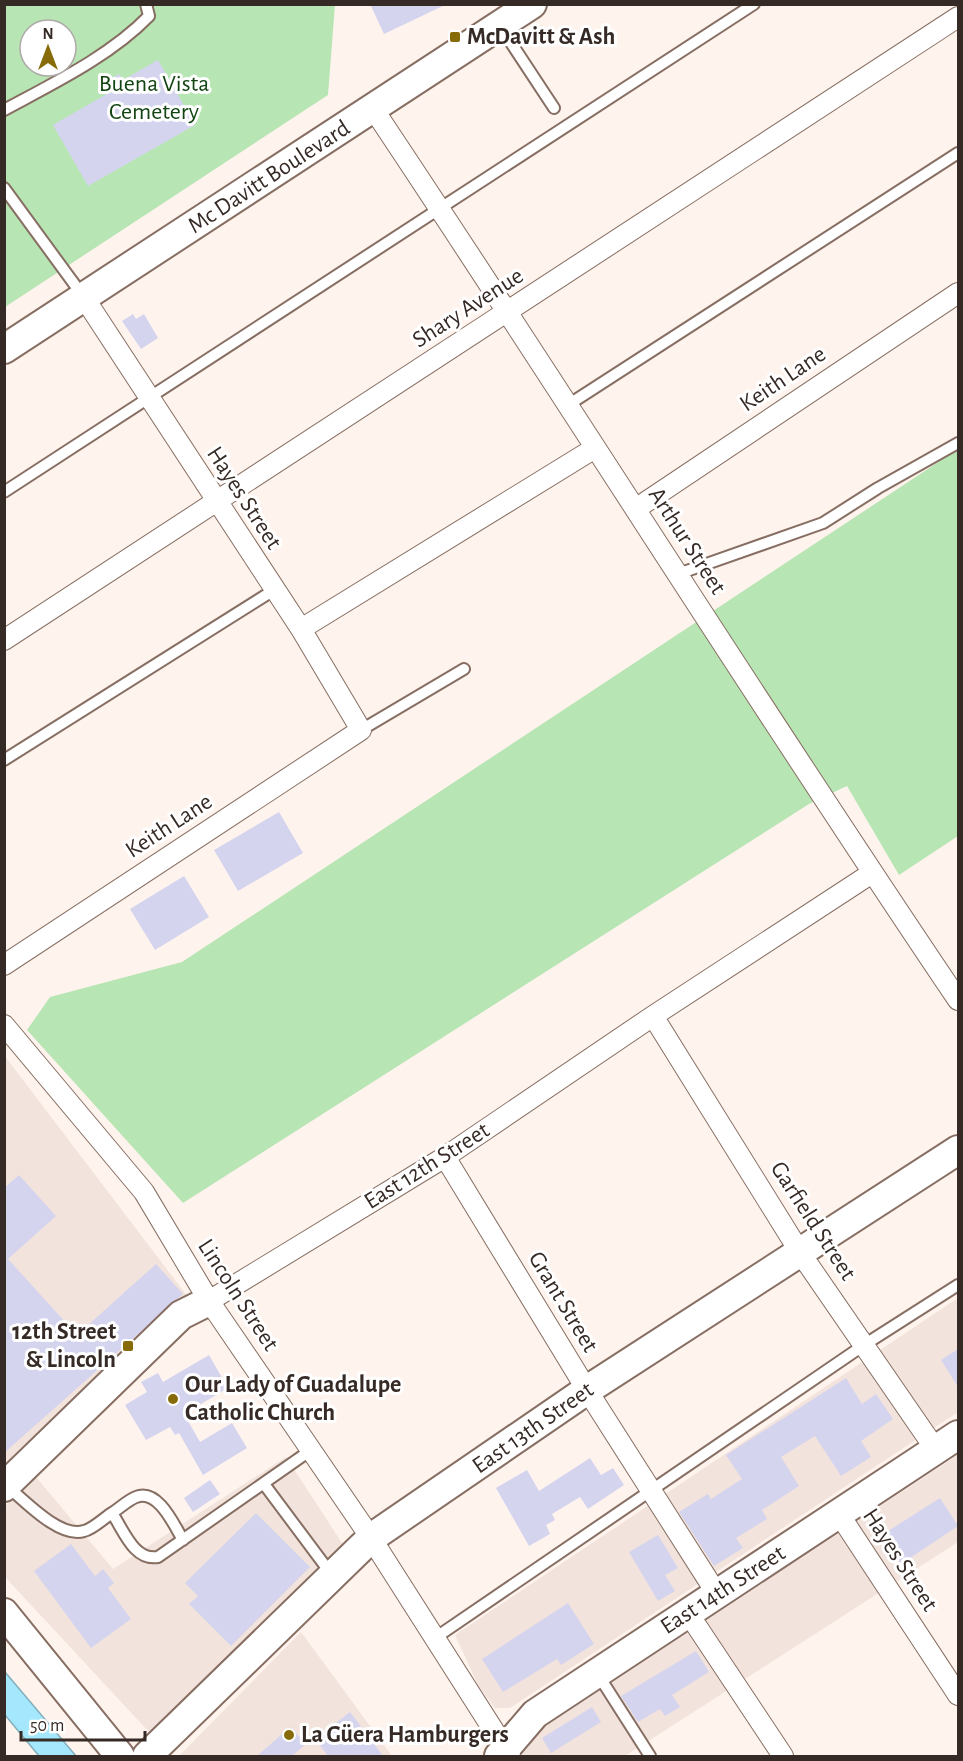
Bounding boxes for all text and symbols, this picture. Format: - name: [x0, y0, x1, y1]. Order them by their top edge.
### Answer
- north arrow: [18, 18, 78, 78]
- place label: McDavitt & Ash: [467, 25, 615, 49]
- text: N: [42, 26, 54, 42]
- marker: McDavitt & Ash: [448, 30, 462, 44]
- park label: Buena Vista Cemetery: [99, 72, 209, 124]
- street label: Mc Davitt Boulevard: [184, 116, 354, 238]
- street label: Shary Avenue: [408, 263, 528, 353]
- street label: Keith Lane: [736, 342, 830, 416]
- street label: Hayes Street: [202, 442, 286, 554]
- street label: Arthur Street: [644, 483, 730, 599]
- street label: Keith Lane: [121, 789, 217, 863]
- street label: East 12th Street: [360, 1118, 494, 1214]
- street label: Garfield Street: [766, 1157, 860, 1285]
- street label: Lincoln Street: [193, 1235, 283, 1355]
- street label: Grant Street: [524, 1247, 603, 1357]
- place label: 12th Street & Lincoln: [12, 1320, 116, 1372]
- marker: 12th Street & Lincoln: [121, 1339, 135, 1353]
- place label: Our Lady of Guadalupe Catholic Church: [185, 1373, 401, 1425]
- street label: East 13th Street: [468, 1377, 598, 1478]
- marker: Our Lady of Guadalupe Catholic Church: [166, 1392, 180, 1406]
- street label: Hayes Street: [858, 1504, 942, 1616]
- street label: East 14th Street: [656, 1541, 790, 1639]
- scale bar: [21, 1704, 146, 1742]
- text: 50 m: [30, 1717, 64, 1735]
- place label: La Güera Hamburgers: [301, 1723, 509, 1747]
- marker: La Güera Hamburgers: [282, 1728, 296, 1742]

